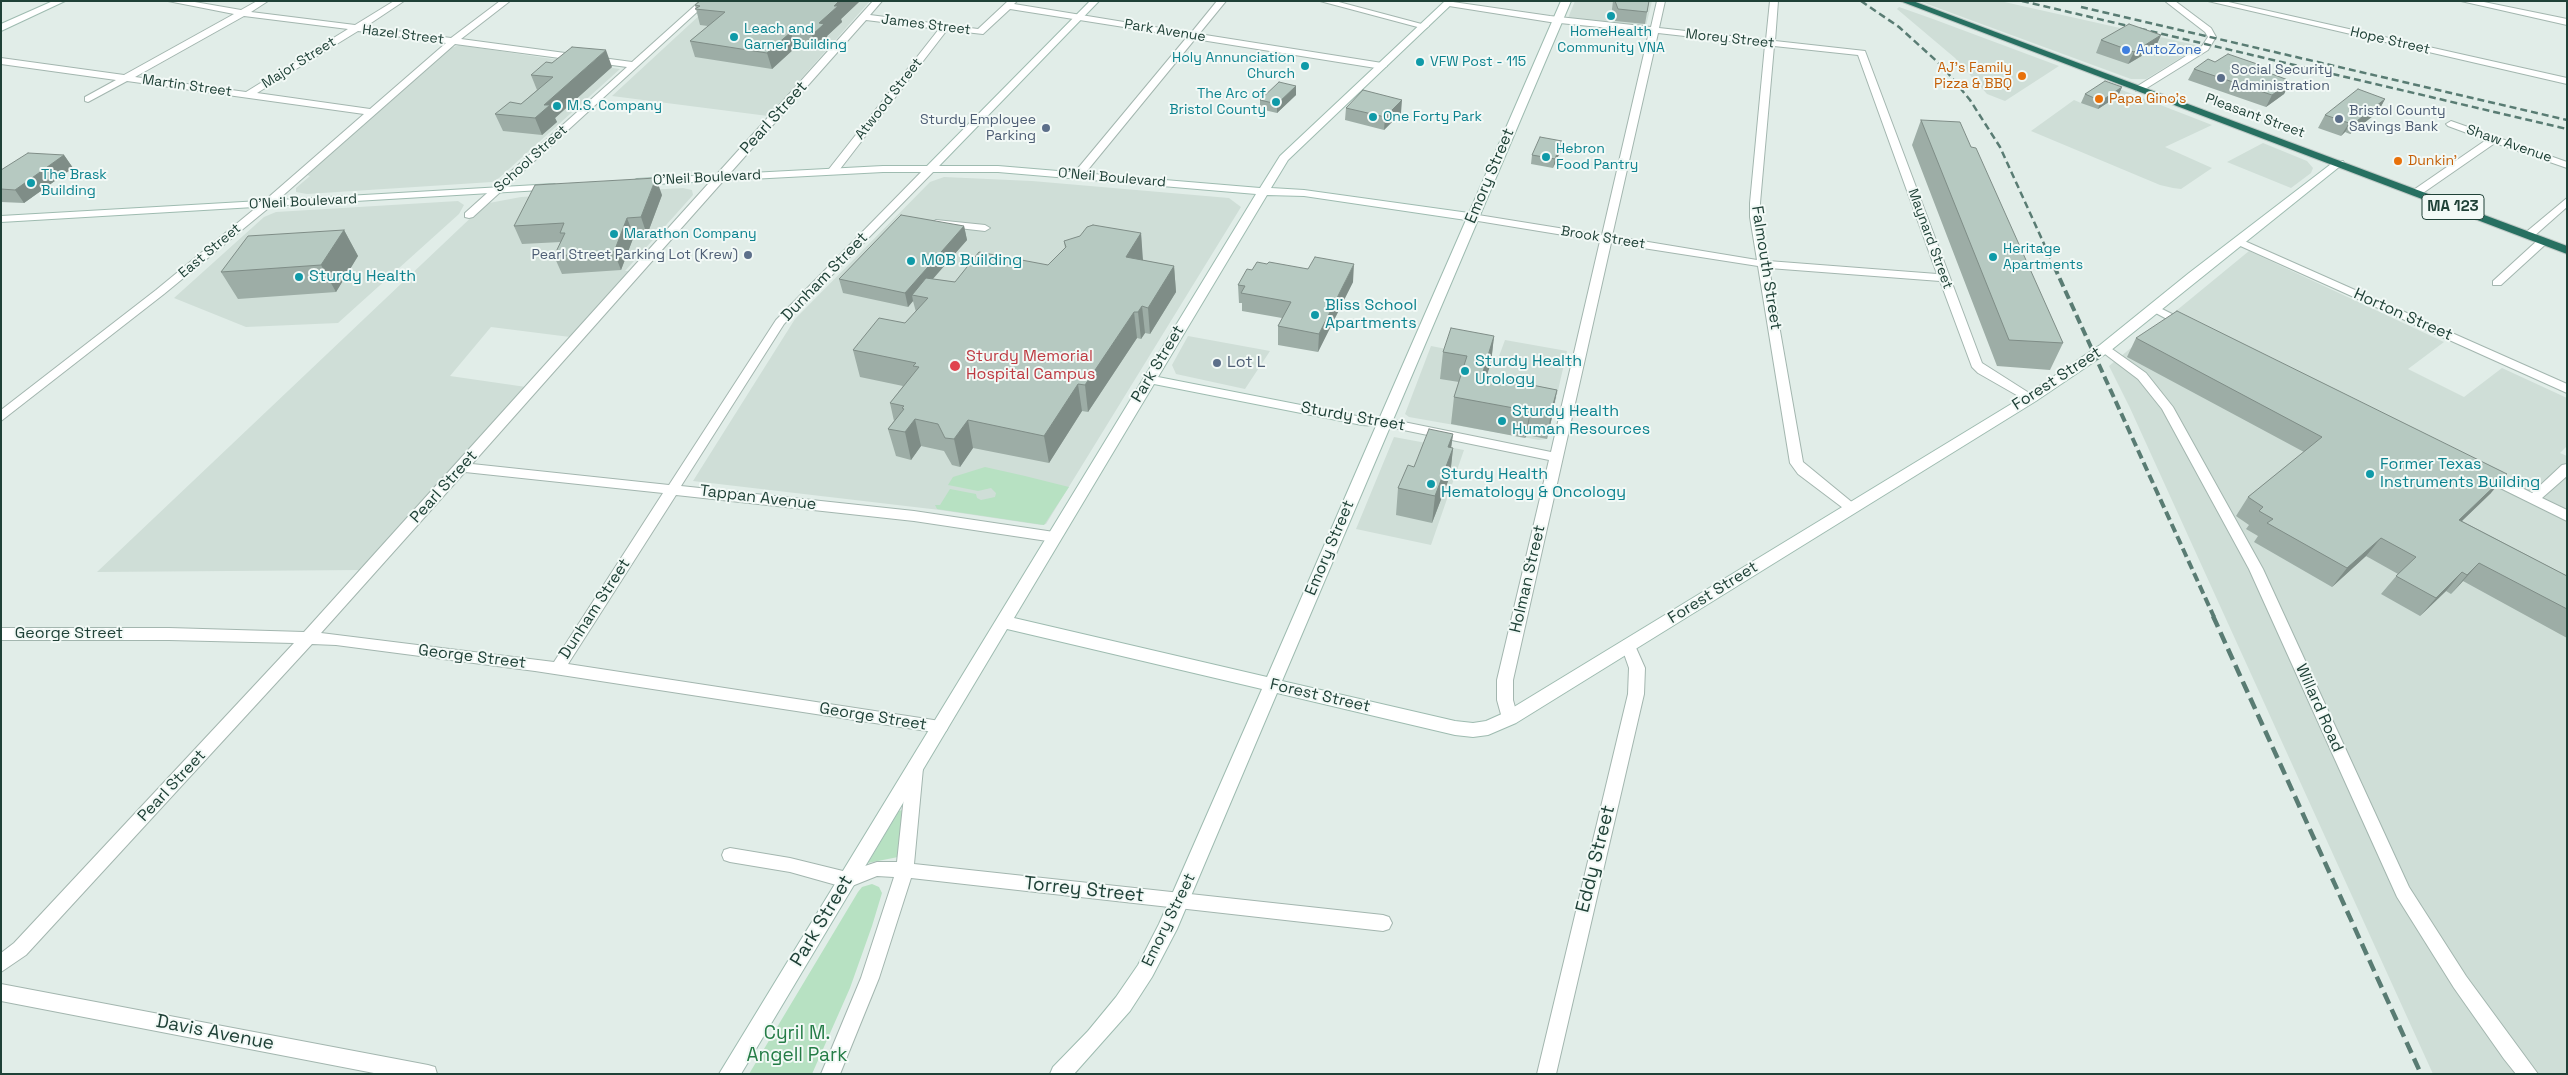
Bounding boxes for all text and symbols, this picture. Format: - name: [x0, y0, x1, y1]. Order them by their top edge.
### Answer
- marker: HomeHealth Community VNA: [1605, 10, 1617, 22]
- street label: James Street: [880, 11, 972, 39]
- street label: Park Avenue: [1123, 16, 1207, 46]
- place label: Leach and Garner Building: [744, 21, 847, 54]
- street label: Hazel Street: [361, 22, 445, 48]
- place label: HomeHealth Community VNA: [1557, 24, 1665, 56]
- street label: Hope Street: [2348, 24, 2432, 58]
- street label: Morey Street: [1685, 26, 1775, 52]
- marker: Leach and Garner Building: [728, 31, 740, 43]
- street label: Major Street: [259, 34, 339, 92]
- place label: AutoZone: [2136, 42, 2202, 58]
- marker: AutoZone: [2120, 44, 2132, 56]
- place label: Holy Annunciation Church: [1172, 50, 1295, 82]
- place label: VFW Post - 115: [1430, 54, 1526, 70]
- street label: Atwood Street: [852, 55, 926, 143]
- marker: VFW Post - 115: [1414, 56, 1426, 68]
- marker: Holy Annunciation Church: [1299, 60, 1311, 72]
- place label: AJ's Family Pizza & BBQ: [1934, 60, 2012, 92]
- place label: Social Security Administration: [2231, 62, 2333, 94]
- marker: AJ's Family Pizza & BBQ: [2016, 70, 2028, 82]
- street label: Martin Street: [141, 71, 233, 101]
- marker: Social Security Administration: [2215, 72, 2227, 84]
- street label: Pearl Street: [736, 78, 812, 158]
- place label: The Arc of Bristol County: [1169, 86, 1266, 118]
- street label: Pleasant Street: [2203, 90, 2307, 142]
- place label: Papa Gino's: [2109, 91, 2186, 107]
- marker: Papa Gino's: [2093, 93, 2105, 105]
- marker: The Arc of Bristol County: [1270, 96, 1282, 108]
- place label: M.S. Company: [567, 98, 662, 114]
- marker: M.S. Company: [551, 100, 563, 112]
- place label: Bristol County Savings Bank: [2349, 103, 2446, 136]
- place label: One Forty Park: [1383, 109, 1482, 125]
- marker: One Forty Park: [1367, 111, 1379, 123]
- place label: Sturdy Employee Parking: [920, 112, 1036, 144]
- marker: Bristol County Savings Bank: [2333, 113, 2345, 125]
- street label: School Street: [491, 122, 571, 196]
- marker: Sturdy Employee Parking: [1040, 122, 1052, 134]
- street label: Shaw Avenue: [2464, 122, 2554, 166]
- street label: Emory Street: [1461, 126, 1519, 226]
- place label: Hebron Food Pantry: [1556, 141, 1638, 174]
- marker: Hebron Food Pantry: [1540, 151, 1552, 163]
- place label: Dunkin': [2408, 153, 2457, 169]
- marker: Dunkin': [2392, 155, 2404, 167]
- street label: O'Neil Boulevard: [1057, 165, 1167, 191]
- place label: The Brask Building: [41, 167, 107, 200]
- street label: O'Neil Boulevard: [653, 167, 761, 189]
- marker: The Brask Building: [25, 177, 37, 189]
- street label: Maynard Street: [1904, 187, 1956, 291]
- street label: O'Neil Boulevard: [249, 191, 357, 213]
- road number: MA 123: [2422, 194, 2484, 220]
- street label: Falmouth Street: [1747, 205, 1785, 331]
- street label: East Street: [176, 220, 244, 282]
- street label: Brook Street: [1559, 223, 1647, 253]
- place label: Marathon Company: [624, 226, 756, 242]
- marker: Marathon Company: [608, 228, 620, 240]
- street label: Dunham Street: [778, 229, 872, 325]
- place label: Heritage Apartments: [2003, 241, 2083, 274]
- place label: Pearl Street Parking Lot (Krew): [532, 247, 738, 263]
- marker: Pearl Street Parking Lot (Krew): [742, 249, 754, 261]
- place label: MOB Building: [921, 251, 1022, 271]
- marker: Heritage Apartments: [1987, 251, 1999, 263]
- marker: MOB Building: [905, 255, 917, 267]
- place label: Sturdy Health: [309, 267, 416, 287]
- marker: Sturdy Health: [293, 271, 305, 283]
- street label: Horton Street: [2351, 285, 2455, 345]
- place label: Bliss School Apartments: [1325, 296, 1417, 334]
- marker: Bliss School Apartments: [1309, 309, 1321, 321]
- street label: Park Street: [1128, 322, 1188, 406]
- street label: Forest Street: [2009, 343, 2105, 415]
- place label: Sturdy Memorial Hospital Campus: [966, 347, 1095, 385]
- place label: Sturdy Health Urology: [1475, 352, 1582, 390]
- place label: Lot L: [1227, 353, 1265, 373]
- marker: Lot L: [1211, 357, 1223, 369]
- marker: Sturdy Memorial Hospital Campus: [948, 359, 962, 373]
- marker: Sturdy Health Urology: [1459, 365, 1471, 377]
- street label: Sturdy Street: [1299, 398, 1407, 436]
- place label: Sturdy Health Human Resources: [1512, 402, 1650, 440]
- marker: Sturdy Health Human Resources: [1496, 415, 1508, 427]
- street label: Pearl Street: [406, 447, 482, 527]
- place label: Former Texas Instruments Building: [2380, 455, 2540, 493]
- place label: Sturdy Health Hematology & Oncology: [1441, 465, 1626, 503]
- marker: Former Texas Instruments Building: [2364, 468, 2376, 480]
- marker: Sturdy Health Hematology & Oncology: [1425, 478, 1437, 490]
- street label: Tappan Avenue: [699, 481, 817, 515]
- street label: Emory Street: [1301, 498, 1359, 598]
- street label: Holman Street: [1506, 523, 1550, 635]
- street label: Dunham Street: [555, 555, 635, 663]
- street label: Forest Street: [1665, 558, 1761, 628]
- street label: George Street: [15, 624, 123, 644]
- street label: George Street: [417, 641, 527, 673]
- street label: Willard Road: [2291, 661, 2347, 755]
- street label: Forest Street: [1268, 675, 1372, 717]
- street label: George Street: [818, 699, 928, 735]
- street label: Pearl Street: [134, 746, 210, 826]
- street label: Eddy Street: [1572, 803, 1620, 915]
- street label: Emory Street: [1138, 870, 1200, 970]
- street label: Park Street: [786, 871, 858, 971]
- street label: Torrey Street: [1023, 872, 1145, 908]
- street label: Davis Avenue: [154, 1010, 276, 1056]
- park label: Cyril M. Angell Park: [747, 1023, 847, 1067]

